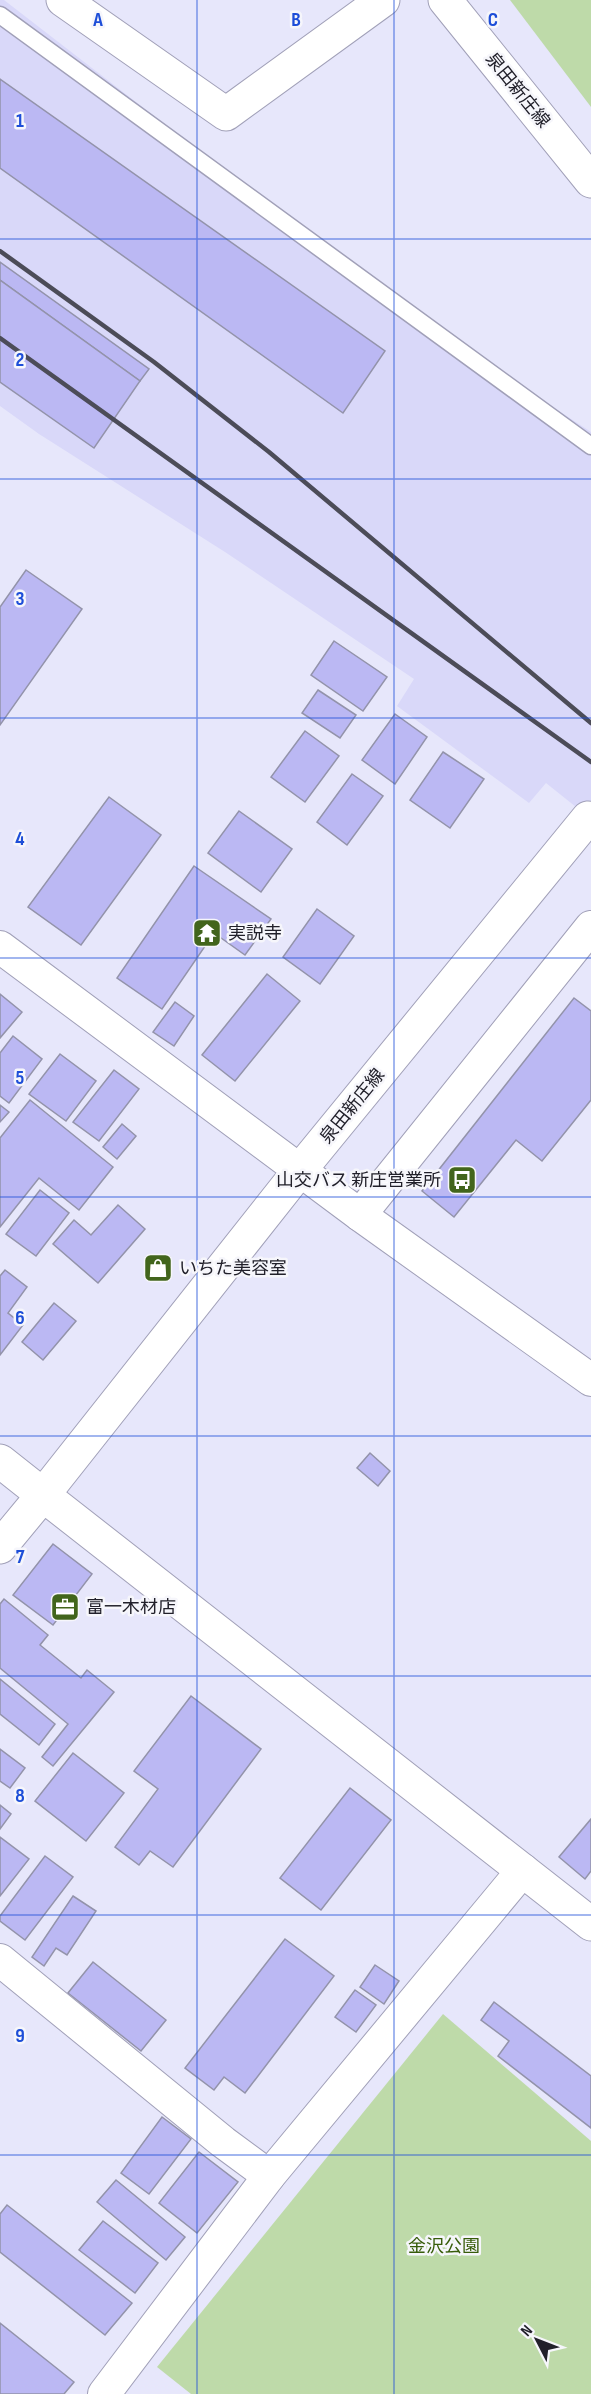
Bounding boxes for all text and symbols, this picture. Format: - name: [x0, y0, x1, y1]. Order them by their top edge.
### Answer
- text: A: [92, 8, 103, 32]
- text: B: [291, 8, 301, 32]
- text: C: [488, 8, 498, 32]
- street label: 泉田新庄線: [481, 49, 554, 132]
- text: 1: [16, 109, 24, 133]
- text: 2: [16, 348, 24, 372]
- text: 3: [16, 587, 25, 611]
- text: 4: [15, 827, 25, 851]
- temple icon: 実説寺: [191, 917, 223, 949]
- place label: 実説寺: [228, 923, 282, 944]
- street label: 泉田新庄線: [316, 1065, 389, 1148]
- text: 5: [16, 1066, 25, 1090]
- bus stop icon: 山交バス 新庄営業所: [446, 1164, 478, 1196]
- place label: 山交バス 新庄営業所: [276, 1170, 441, 1191]
- shop icon: いちた美容室: [142, 1252, 174, 1284]
- place label: いちた美容室: [179, 1258, 287, 1279]
- text: 6: [15, 1306, 25, 1330]
- text: 7: [16, 1545, 25, 1569]
- office icon: 富一木材店: [49, 1591, 81, 1623]
- place label: 富一木材店: [86, 1597, 176, 1618]
- text: 8: [15, 1784, 25, 1808]
- text: 9: [15, 2024, 25, 2048]
- park label: 金沢公園: [408, 2236, 480, 2257]
- north arrow: [507, 2310, 567, 2370]
- text: N: [517, 2321, 537, 2340]

